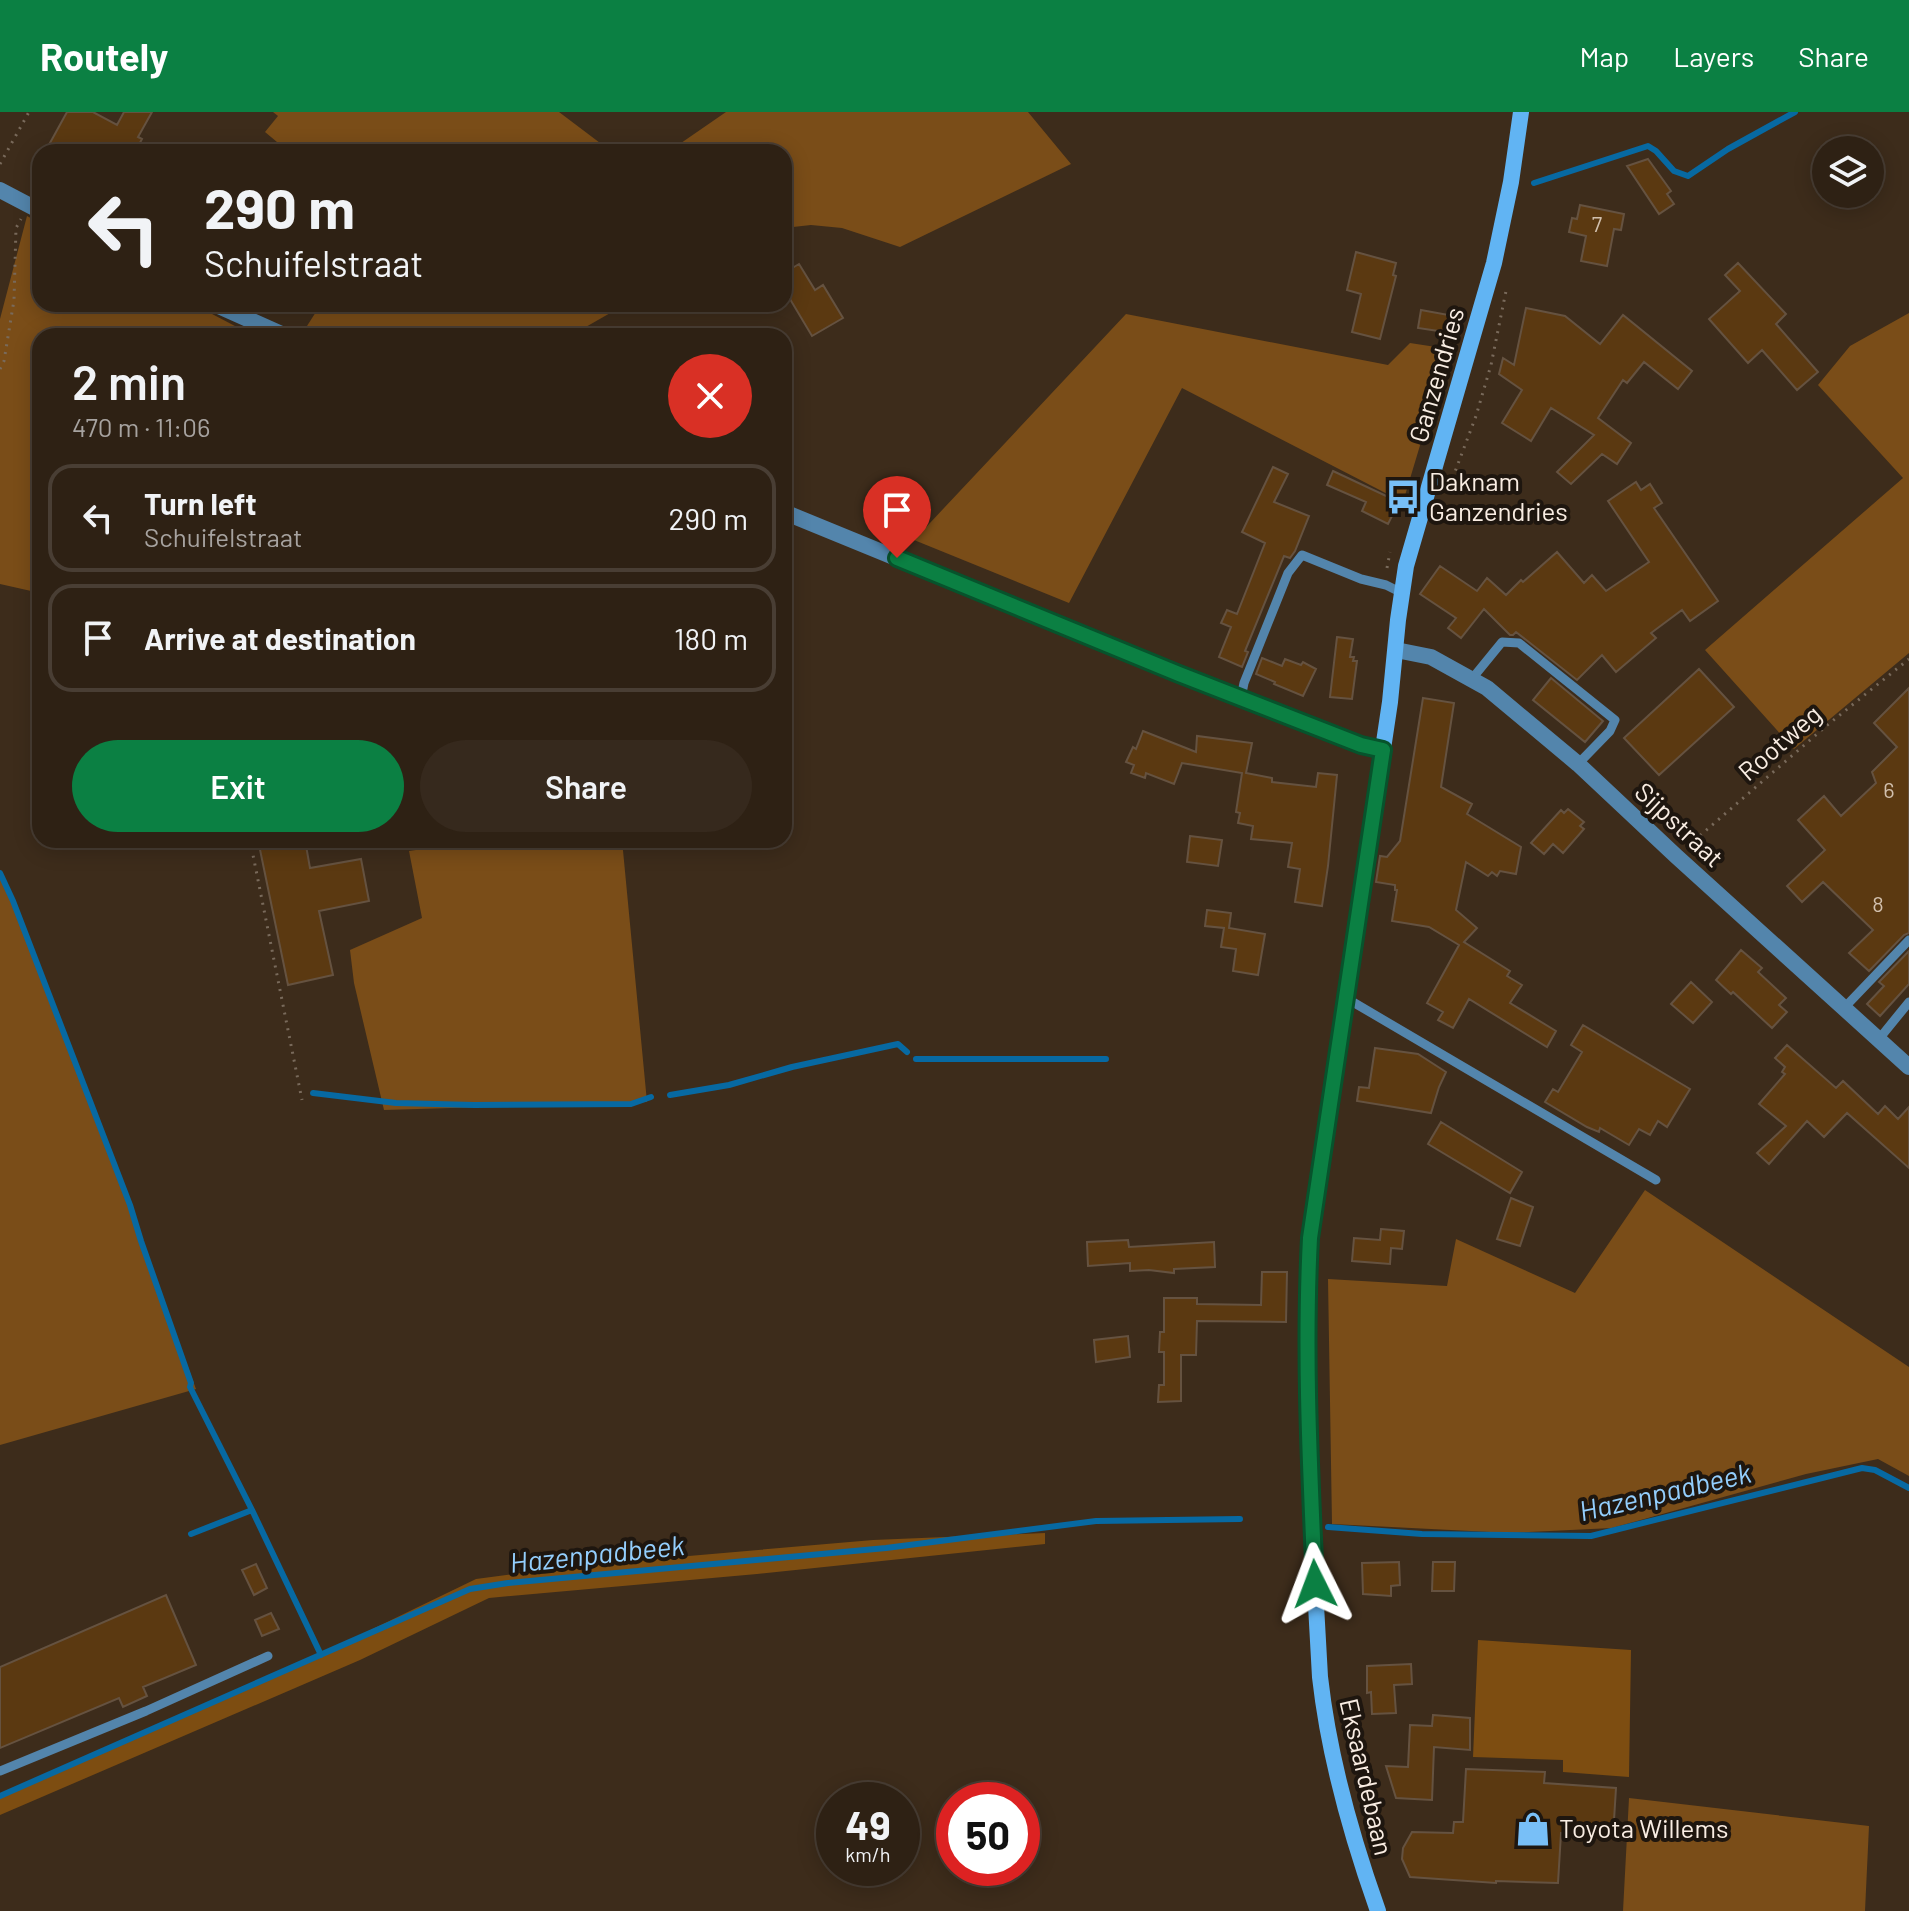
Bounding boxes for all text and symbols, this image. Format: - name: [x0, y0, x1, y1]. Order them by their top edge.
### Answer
- text: Routely: [40, 33, 168, 79]
- text: Map: [1579, 39, 1629, 73]
- text: Layers: [1673, 39, 1754, 73]
- text: Share: [1798, 39, 1869, 73]
- map controls: [1812, 136, 1884, 208]
- button: layers: [1812, 136, 1884, 208]
- text: 290 m: [204, 173, 355, 240]
- icon: left: [72, 176, 176, 280]
- house number: 7: [1592, 210, 1602, 236]
- text: Schuifelstraat: [204, 241, 423, 284]
- street label: Ganzendries: [1402, 304, 1470, 446]
- text: 2 min: [72, 352, 186, 410]
- button: close: [668, 354, 752, 438]
- text: 470 m · 11:06: [72, 411, 210, 442]
- place label: Daknam Ganzendries: [1429, 465, 1568, 526]
- pin: [863, 476, 931, 558]
- bus stop icon: Daknam Ganzendries: [1384, 478, 1422, 516]
- text: Turn left: [144, 485, 257, 521]
- icon: arrive: [875, 488, 919, 532]
- icon: left: [76, 496, 120, 540]
- text: 290 m: [669, 500, 748, 536]
- text: Schuifelstraat: [144, 521, 302, 552]
- icon: arrive: [76, 616, 120, 660]
- text: Arrive at destination: [144, 620, 416, 656]
- text: 180 m: [674, 620, 748, 656]
- street label: Rootweg: [1731, 698, 1827, 786]
- button: Exit: [72, 740, 404, 832]
- button: Share: [420, 740, 752, 832]
- street label: Sijpstraat: [1629, 775, 1731, 873]
- house number: 6: [1883, 776, 1895, 802]
- house number: 8: [1872, 890, 1884, 916]
- water label: Hazenpadbeek: [1575, 1455, 1755, 1527]
- water label: Hazenpadbeek: [508, 1527, 686, 1579]
- position arrow: [1273, 1542, 1357, 1626]
- street label: Eksaardebaan: [1334, 1695, 1401, 1858]
- speed limit sign: 50: [936, 1782, 1040, 1886]
- text: 49: [845, 1800, 891, 1848]
- shop icon: Toyota Willems: [1514, 1810, 1552, 1848]
- place label: Toyota Willems: [1559, 1812, 1728, 1843]
- text: km/h: [845, 1842, 891, 1866]

